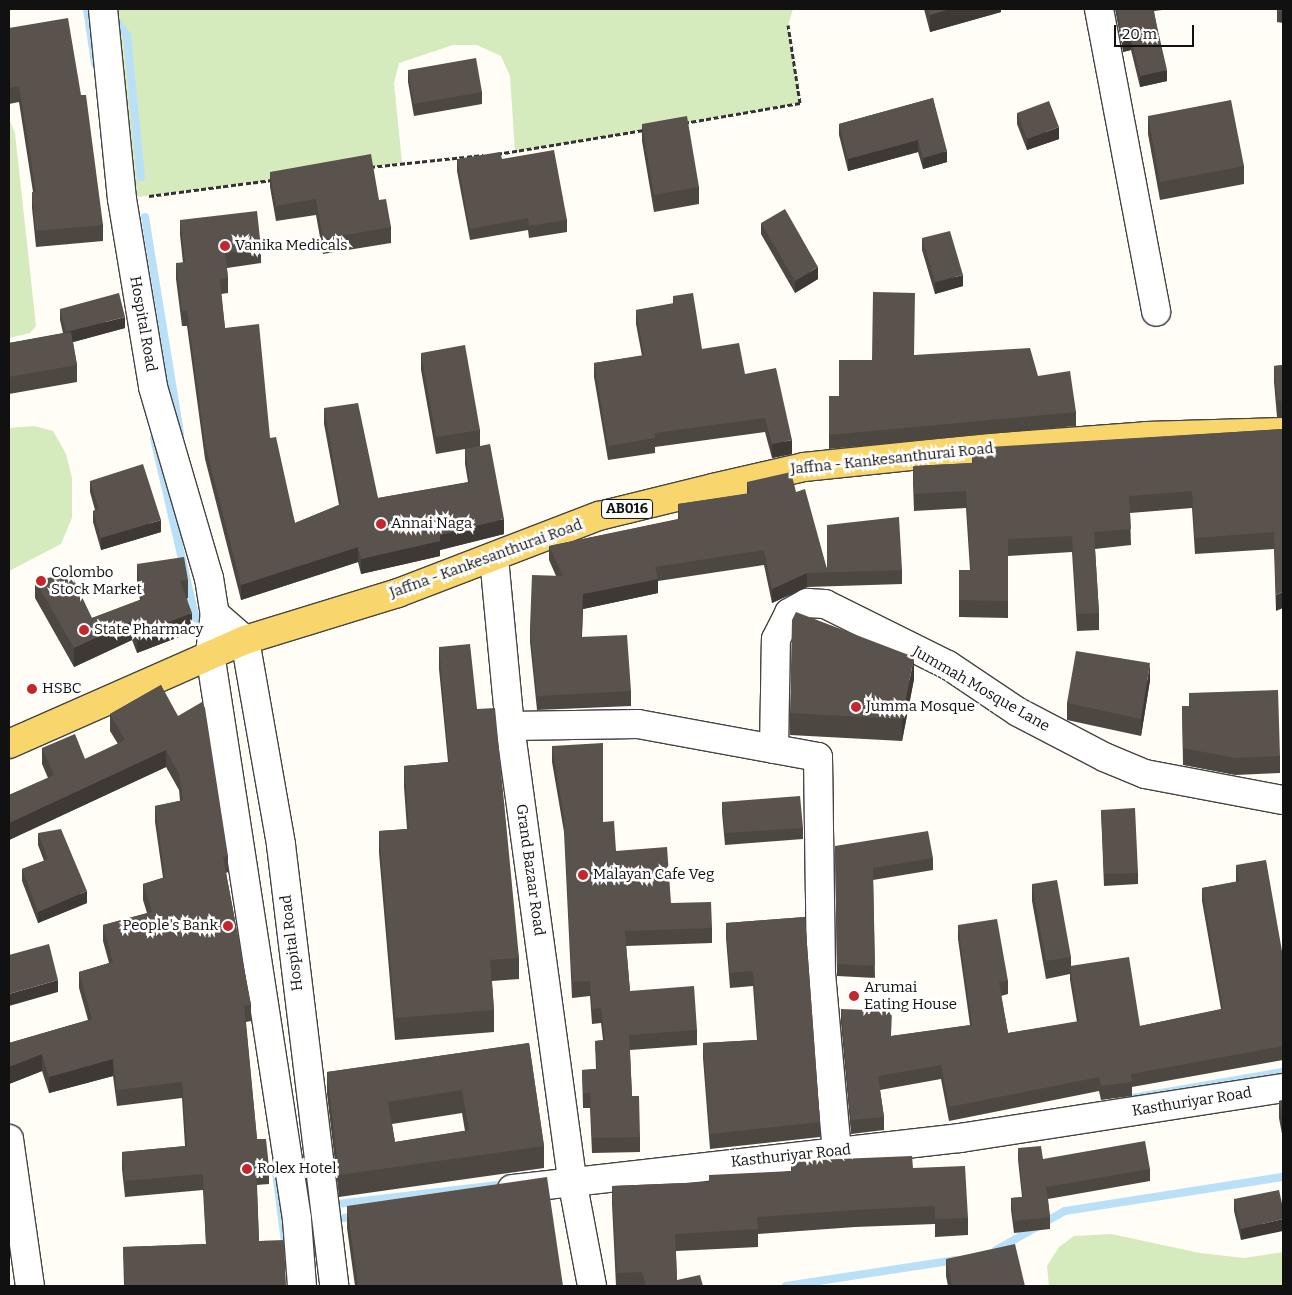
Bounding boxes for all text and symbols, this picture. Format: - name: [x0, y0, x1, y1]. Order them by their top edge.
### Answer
- scale bar: [1117, 15, 1197, 47]
- text: 20 m: [1122, 25, 1157, 43]
- place label: Vanika Medicals: [235, 237, 347, 255]
- marker: Vanika Medicals: [219, 240, 231, 252]
- street label: Hospital Road: [126, 275, 160, 373]
- street label: Jaffna - Kankesanthurai Road: [790, 439, 994, 479]
- road number: AB016: [601, 498, 653, 520]
- place label: Annai Naga: [391, 515, 472, 533]
- street label: Jaffna - Kankesanthurai Road: [387, 516, 585, 602]
- marker: Annai Naga: [375, 518, 387, 530]
- place label: Colombo Stock Market: [51, 563, 142, 598]
- marker: Colombo Stock Market: [35, 575, 47, 587]
- place label: State Pharmacy: [94, 621, 203, 639]
- marker: State Pharmacy: [78, 624, 90, 636]
- street label: Jummah Mosque Lane: [909, 642, 1053, 736]
- place label: HSBC: [42, 680, 82, 698]
- marker: HSBC: [26, 683, 38, 695]
- place label: Jumma Mosque: [866, 698, 975, 716]
- marker: Jumma Mosque: [850, 701, 862, 713]
- street label: Grand Bazaar Road: [512, 803, 548, 937]
- place label: Malayan Cafe Veg: [593, 866, 714, 884]
- marker: Malayan Cafe Veg: [577, 869, 589, 881]
- street label: Hospital Road: [277, 894, 307, 992]
- place label: People's Bank: [123, 917, 218, 935]
- marker: People's Bank: [222, 920, 234, 932]
- place label: Arumai Eating House: [864, 978, 957, 1013]
- marker: Arumai Eating House: [848, 990, 860, 1002]
- street label: Kasthuriyar Road: [1131, 1084, 1253, 1120]
- street label: Kasthuriyar Road: [730, 1141, 852, 1171]
- place label: Rolex Hotel: [257, 1160, 337, 1178]
- marker: Rolex Hotel: [241, 1163, 253, 1175]

